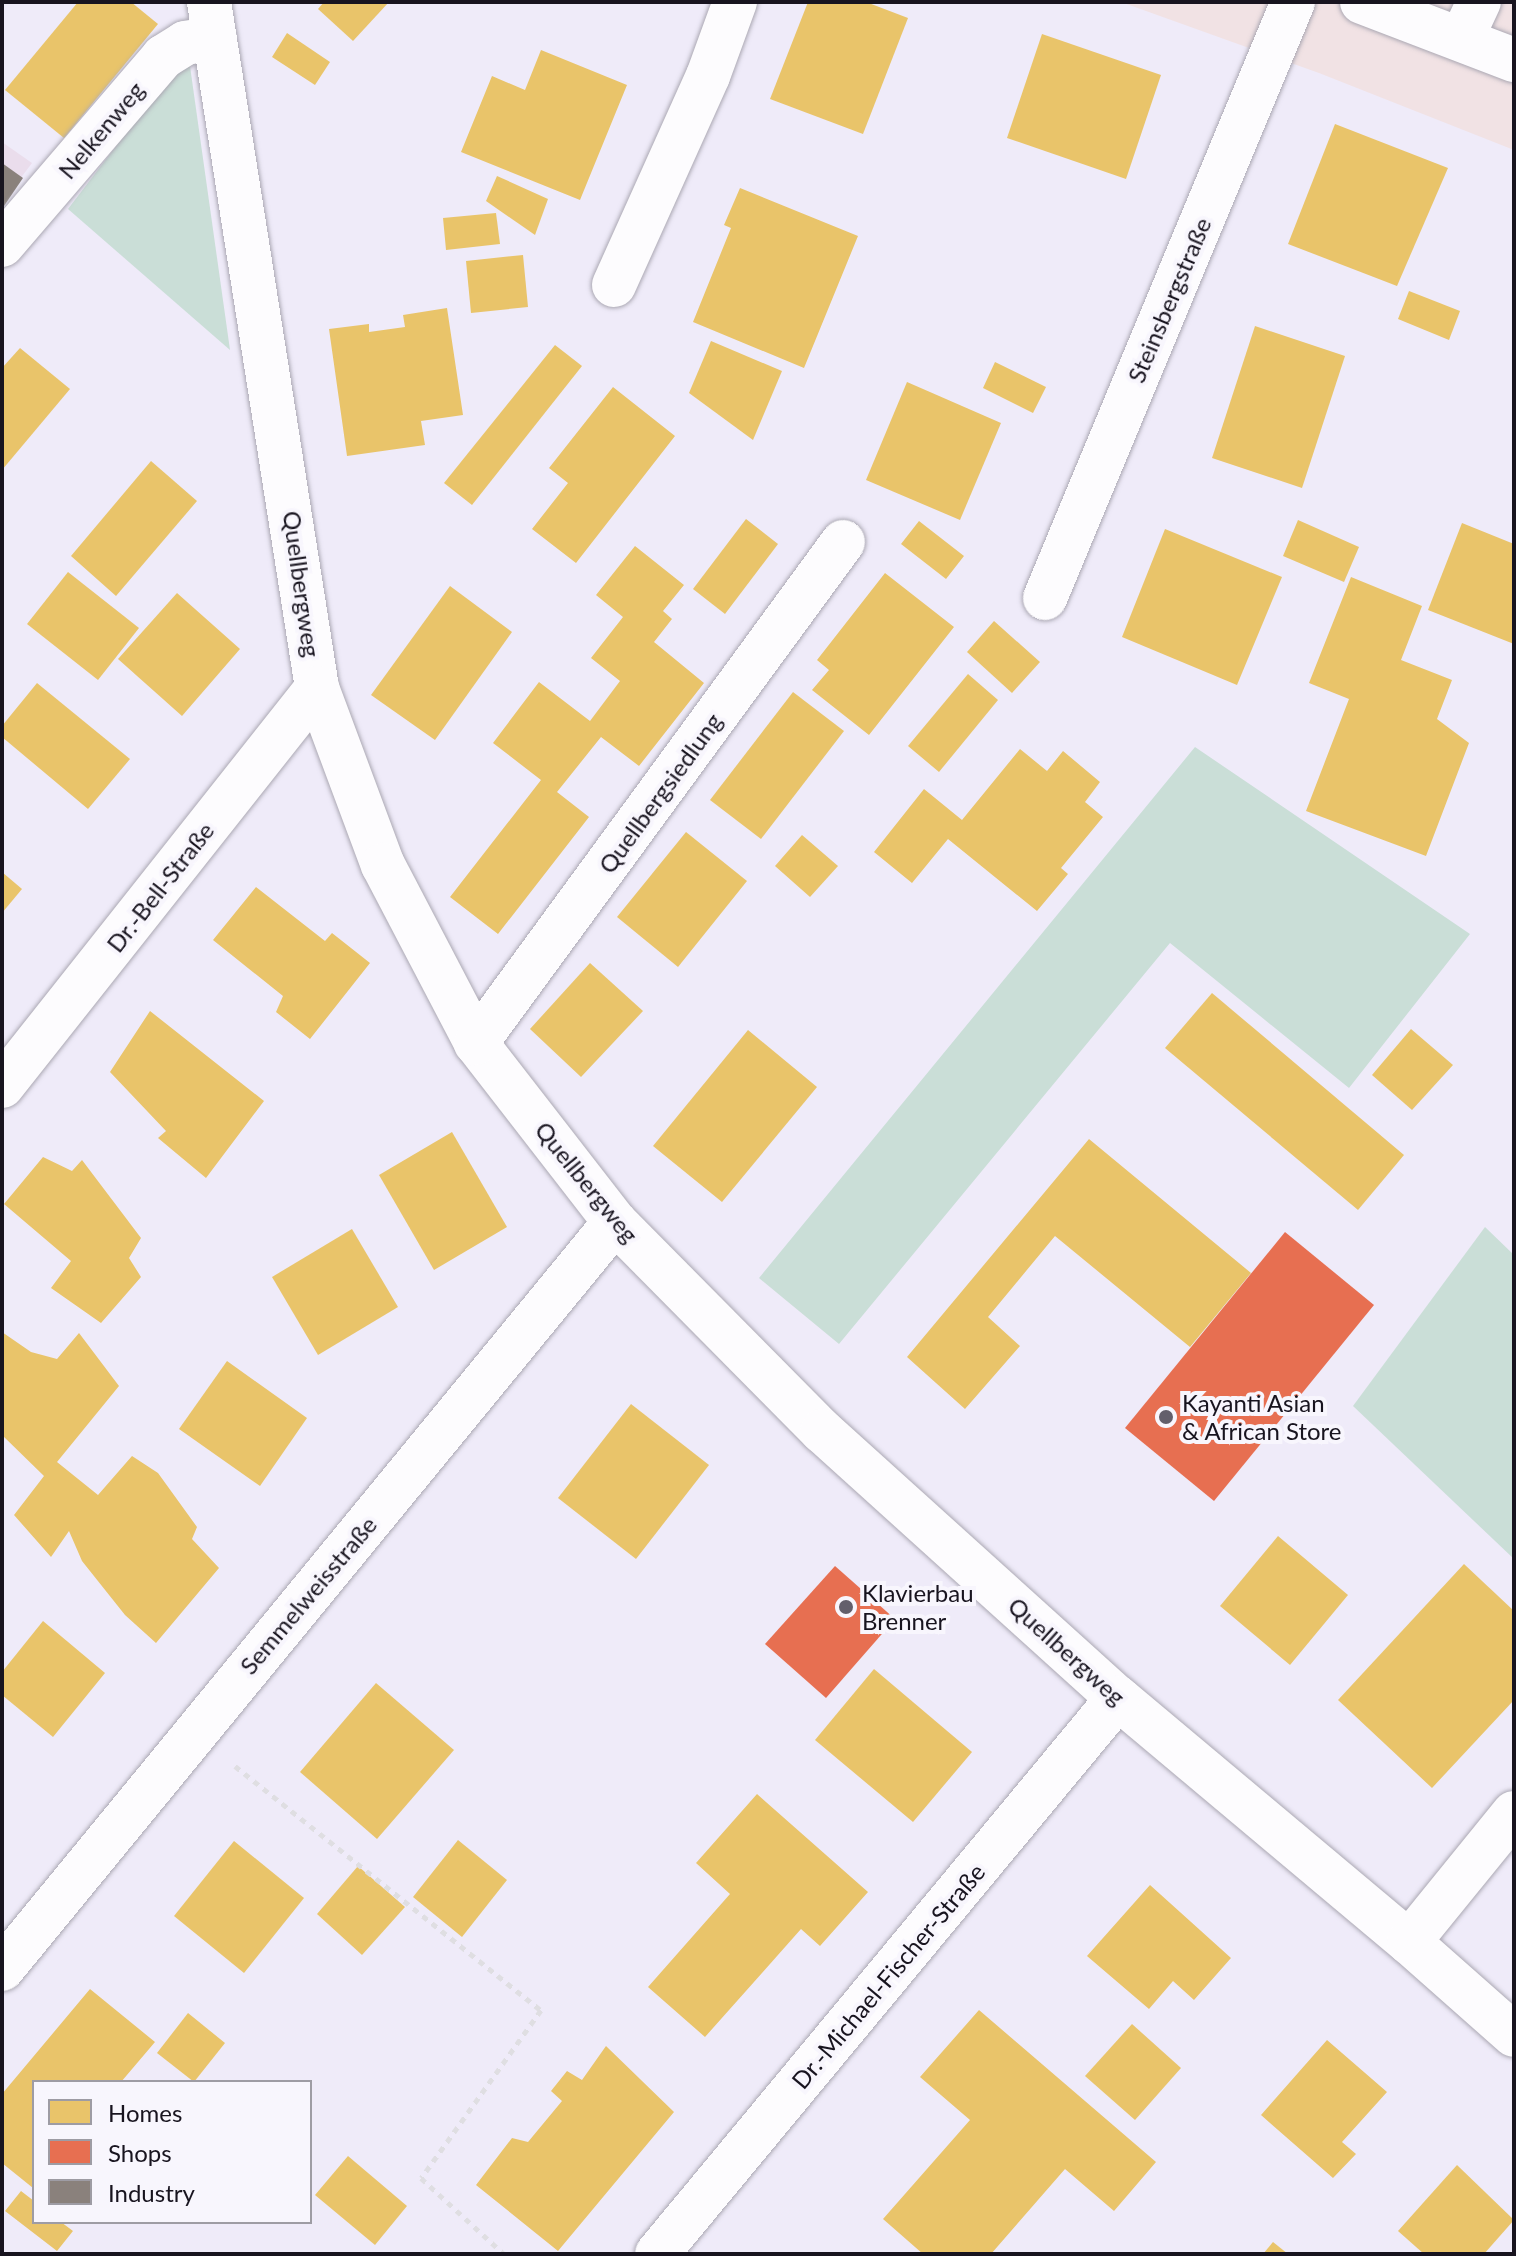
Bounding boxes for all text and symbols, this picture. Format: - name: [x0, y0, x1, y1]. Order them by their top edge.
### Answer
- street label: Nelkenweg: [52, 76, 150, 184]
- street label: Steinsbergstraße: [1121, 213, 1217, 387]
- street label: Quellbergweg: [277, 509, 327, 659]
- street label: Quellbergsiedlung: [592, 707, 728, 879]
- street label: Dr.-Bell-Straße: [100, 816, 220, 958]
- street label: Quellbergweg: [529, 1116, 645, 1248]
- place label: Kayanti Asian & African Store: [1182, 1389, 1342, 1445]
- marker: Kayanti Asian & African Store: [1157, 1408, 1175, 1426]
- street label: Semmelweisstraße: [234, 1510, 382, 1680]
- place label: Klavierbau Brenner: [862, 1579, 974, 1635]
- street label: Quellbergweg: [1003, 1591, 1131, 1711]
- marker: Klavierbau Brenner: [837, 1598, 855, 1616]
- street label: Dr.-Michael-Fischer-Straße: [785, 1858, 991, 2094]
- legend: [32, 2080, 312, 2224]
- text: Homes: [108, 2098, 182, 2127]
- text: Shops: [108, 2138, 172, 2167]
- text: Industry: [108, 2178, 195, 2207]

